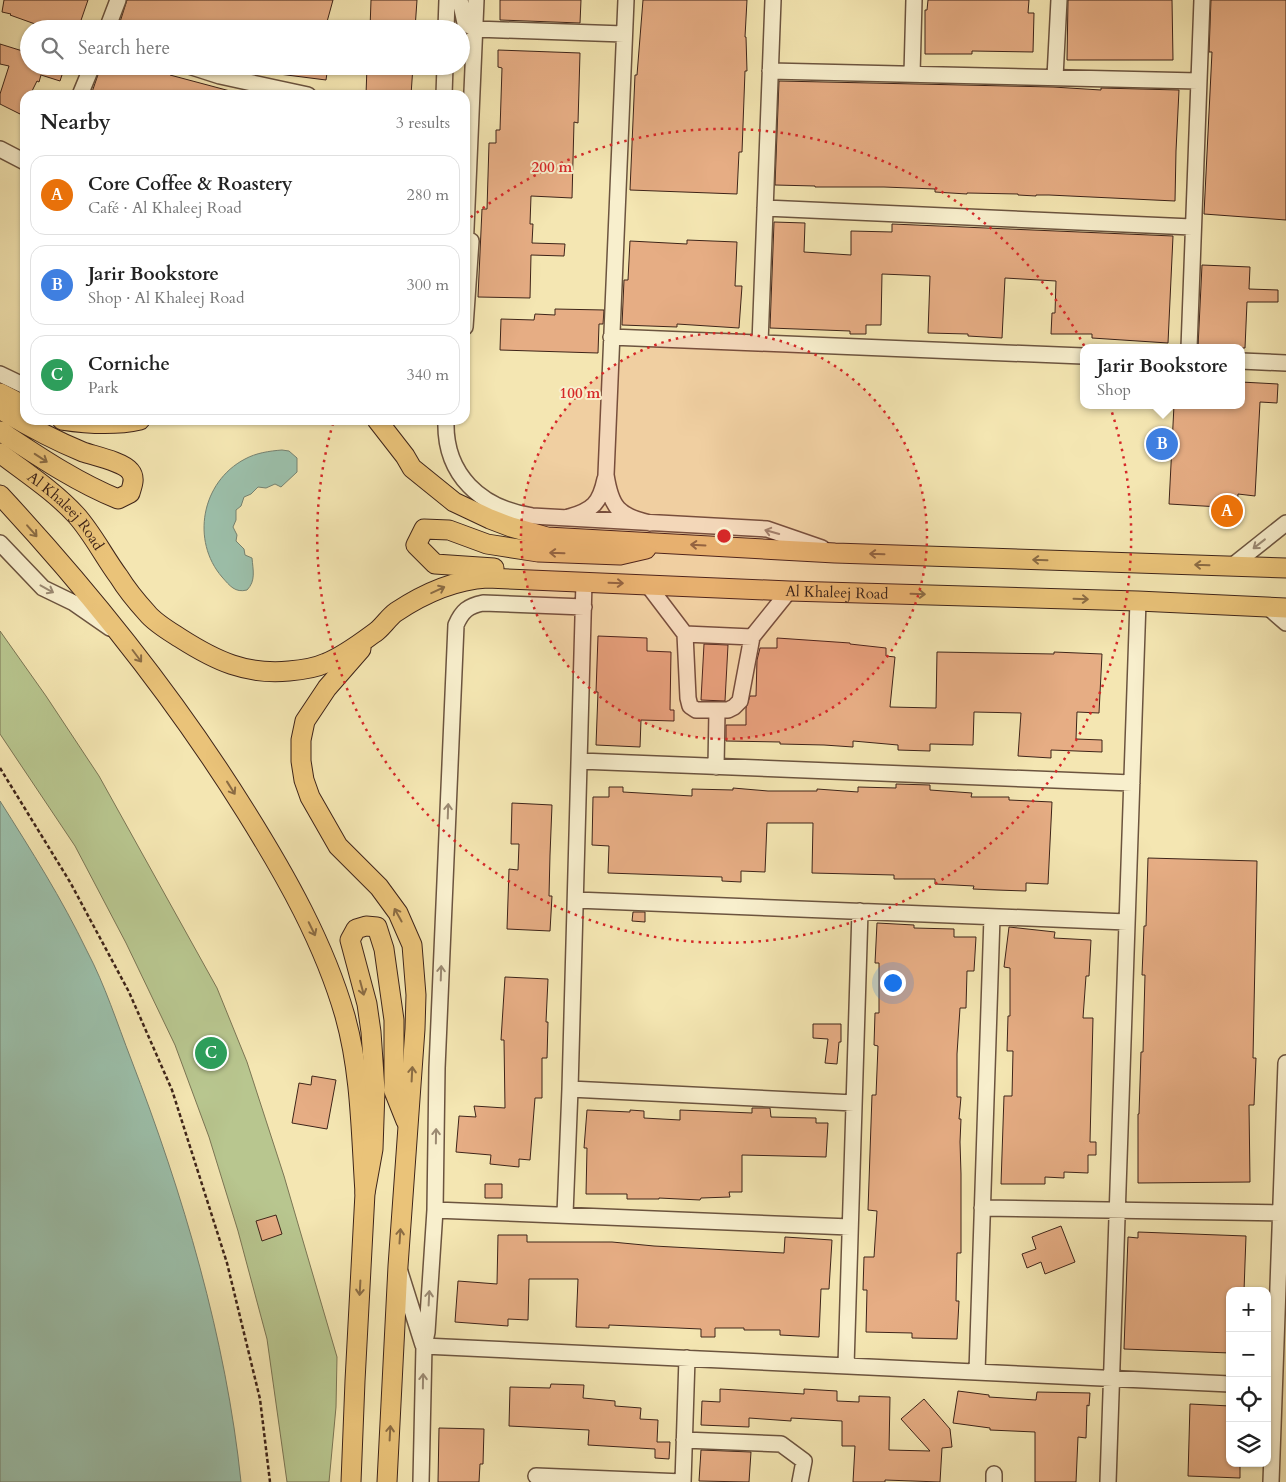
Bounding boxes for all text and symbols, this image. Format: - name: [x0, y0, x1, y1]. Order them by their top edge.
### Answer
- search box: [20, 20, 470, 75]
- icon: search: [38, 34, 66, 62]
- text: Search here: [78, 35, 170, 61]
- text: Nearby: [40, 108, 111, 137]
- text: 3 results: [396, 112, 450, 134]
- text: 200 m: [532, 157, 573, 177]
- text: Core Coffee & Roastery: [88, 171, 293, 197]
- text: A: [51, 184, 63, 206]
- text: 280 m: [407, 184, 449, 206]
- text: Café · Al Khaleej Road: [88, 197, 242, 219]
- text: Jarir Bookstore: [88, 261, 219, 287]
- text: B: [51, 274, 63, 296]
- text: 300 m: [407, 274, 449, 296]
- text: Shop · Al Khaleej Road: [88, 287, 245, 309]
- popup: [1080, 344, 1245, 409]
- text: Corniche: [88, 351, 170, 377]
- text: Jarir Bookstore: [1097, 353, 1228, 379]
- text: C: [51, 364, 63, 386]
- text: 340 m: [407, 364, 449, 386]
- text: Park: [88, 377, 119, 399]
- text: Shop: [1097, 379, 1131, 401]
- text: 100 m: [560, 383, 601, 403]
- pin: B: [1146, 425, 1178, 463]
- one-way arrow: [34, 452, 48, 463]
- street label: Al Khaleej Road: [23, 467, 109, 554]
- pin: A: [1211, 492, 1243, 530]
- one-way arrow: [27, 525, 38, 538]
- one-way arrow: [764, 526, 780, 536]
- centre of rings: [715, 527, 733, 545]
- one-way arrow: [1253, 539, 1266, 550]
- one-way arrow: [690, 541, 706, 550]
- one-way arrow: [549, 548, 566, 558]
- one-way arrow: [870, 550, 886, 559]
- one-way arrow: [1032, 555, 1048, 564]
- one-way arrow: [1195, 560, 1211, 569]
- one-way arrow: [608, 579, 624, 588]
- street label: Al Khaleej Road: [785, 581, 889, 604]
- one-way arrow: [39, 584, 54, 594]
- one-way arrow: [430, 584, 445, 594]
- one-way arrow: [910, 590, 926, 599]
- one-way arrow: [1073, 595, 1089, 604]
- one-way arrow: [132, 649, 142, 663]
- one-way arrow: [226, 781, 236, 795]
- one-way arrow: [443, 803, 453, 820]
- one-way arrow: [393, 908, 402, 923]
- one-way arrow: [307, 921, 317, 936]
- one-way arrow: [437, 966, 446, 982]
- your location: [880, 970, 906, 996]
- one-way arrow: [358, 979, 368, 995]
- pin: C: [195, 1034, 227, 1072]
- one-way arrow: [407, 1066, 416, 1082]
- one-way arrow: [431, 1128, 441, 1144]
- one-way arrow: [396, 1228, 405, 1244]
- one-way arrow: [355, 1280, 364, 1296]
- map controls: [1226, 1287, 1271, 1467]
- button: +: [1226, 1287, 1271, 1332]
- one-way arrow: [425, 1290, 434, 1306]
- button: −: [1226, 1332, 1271, 1377]
- one-way arrow: [418, 1373, 428, 1390]
- button: locate: [1226, 1377, 1271, 1422]
- button: layers: [1226, 1422, 1271, 1467]
- one-way arrow: [385, 1426, 394, 1442]

